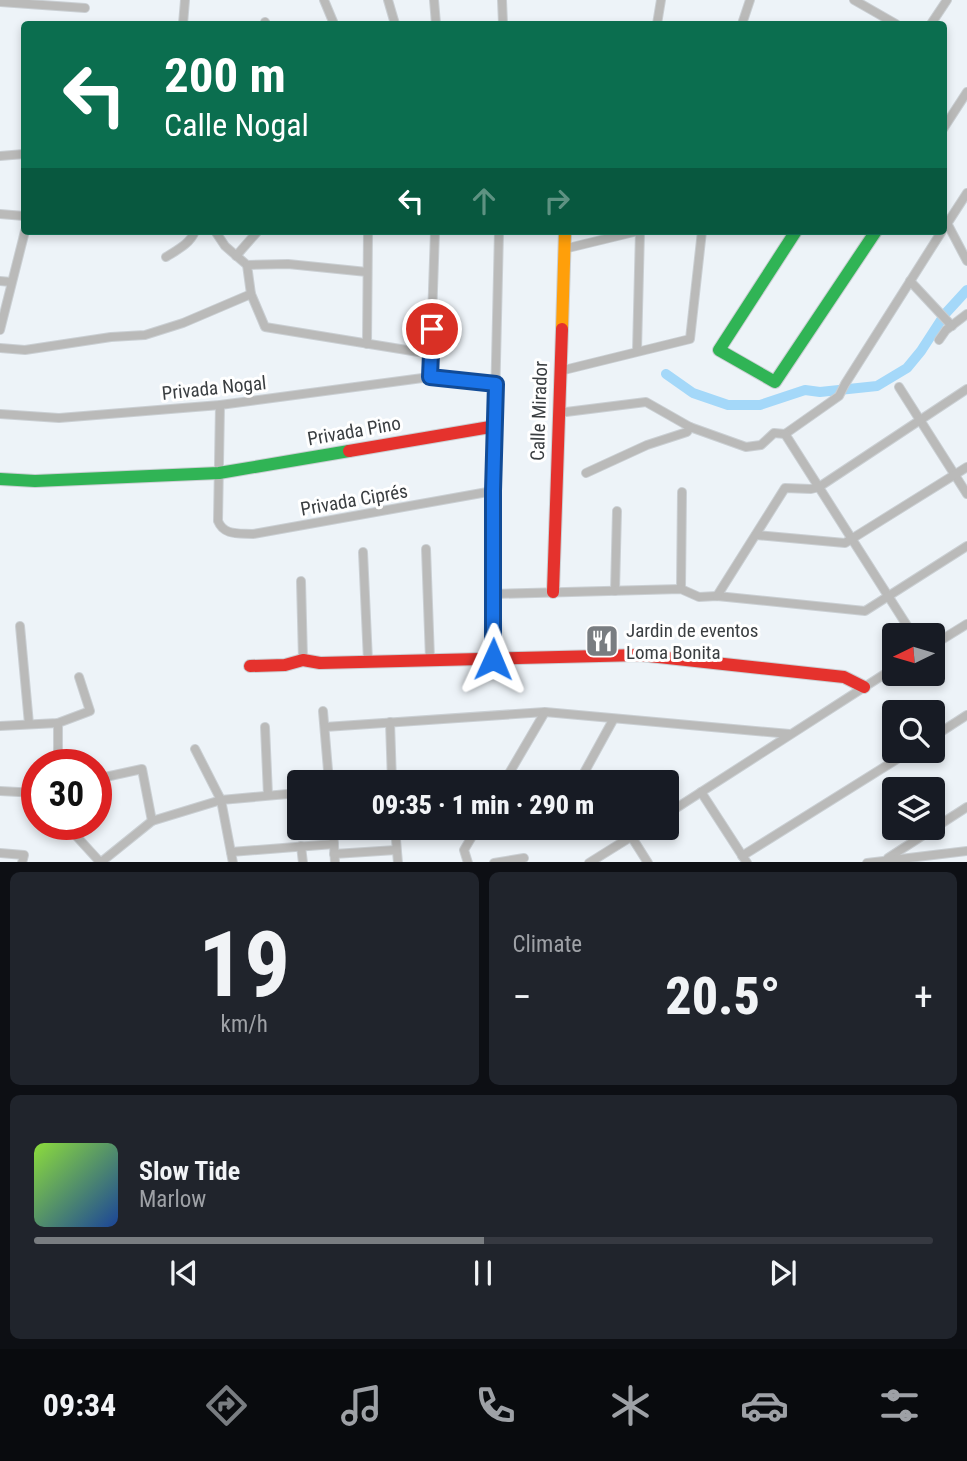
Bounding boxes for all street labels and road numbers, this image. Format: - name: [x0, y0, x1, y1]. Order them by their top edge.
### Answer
- street label: Calle Mirador: [526, 360, 552, 461]
- street label: Privada Nogal: [161, 371, 267, 405]
- street label: Privada Pino: [306, 411, 402, 451]
- street label: Privada Ciprés: [299, 479, 409, 521]

